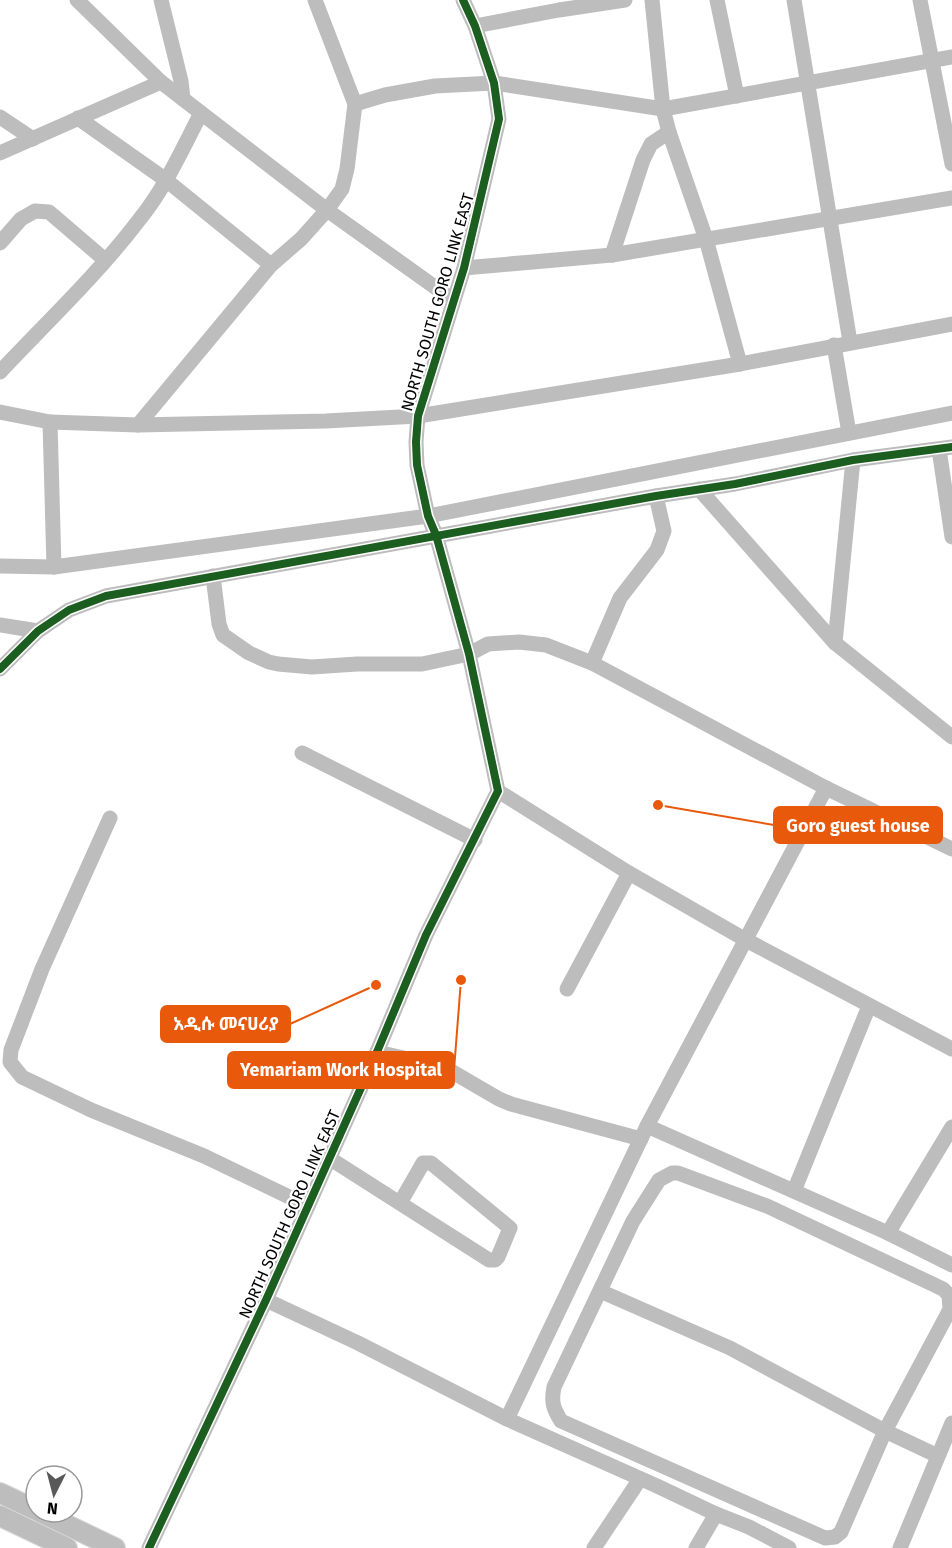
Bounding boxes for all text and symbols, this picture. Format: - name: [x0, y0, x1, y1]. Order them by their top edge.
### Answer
- street label: NORTH SOUTH GORO LINK EAST: [397, 190, 478, 413]
- callout: Goro guest house: [774, 807, 942, 843]
- text: Goro guest house: [786, 815, 930, 837]
- callout: አዲሱ መናሀሪያ: [161, 1006, 290, 1042]
- text: አዲሱ መናሀሪያ: [173, 1013, 279, 1035]
- callout: Yemariam Work Hospital: [228, 1052, 454, 1088]
- text: Yemariam Work Hospital: [239, 1059, 443, 1081]
- street label: NORTH SOUTH GORO LINK EAST: [235, 1106, 344, 1321]
- north arrow: [24, 1464, 84, 1524]
- text: N: [46, 1498, 59, 1518]

